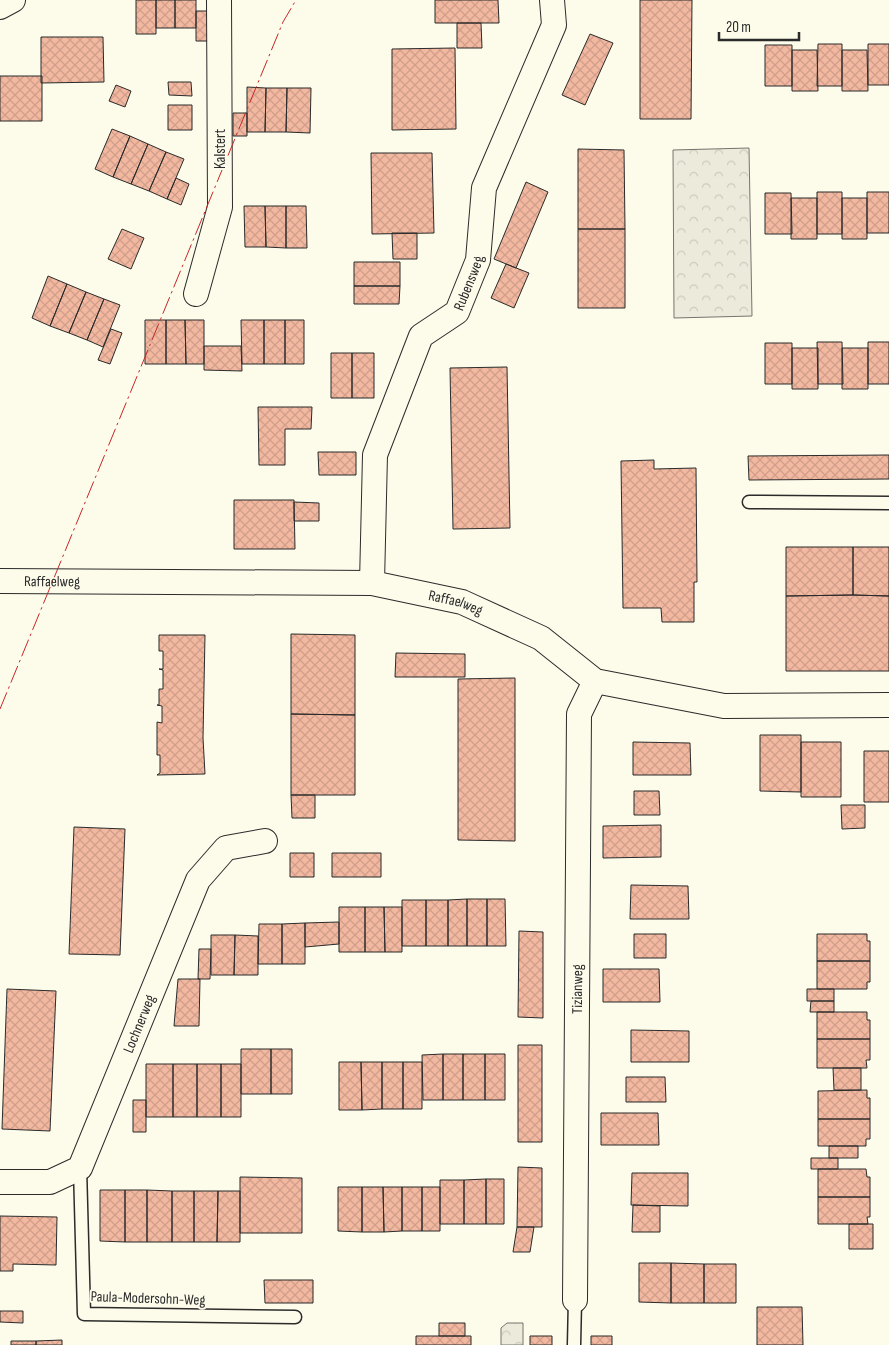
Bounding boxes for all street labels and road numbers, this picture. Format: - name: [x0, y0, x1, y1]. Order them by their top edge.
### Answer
- street label: Kalstert: [211, 128, 230, 169]
- street label: Rubensweg: [450, 255, 488, 314]
- street label: Raffaelweg: [24, 572, 80, 591]
- street label: Raffaelweg: [427, 586, 486, 620]
- street label: Tizianweg: [568, 964, 587, 1014]
- street label: Lochnerweg: [119, 992, 160, 1056]
- street label: Paula-Modersohn-Weg: [90, 1287, 206, 1310]

